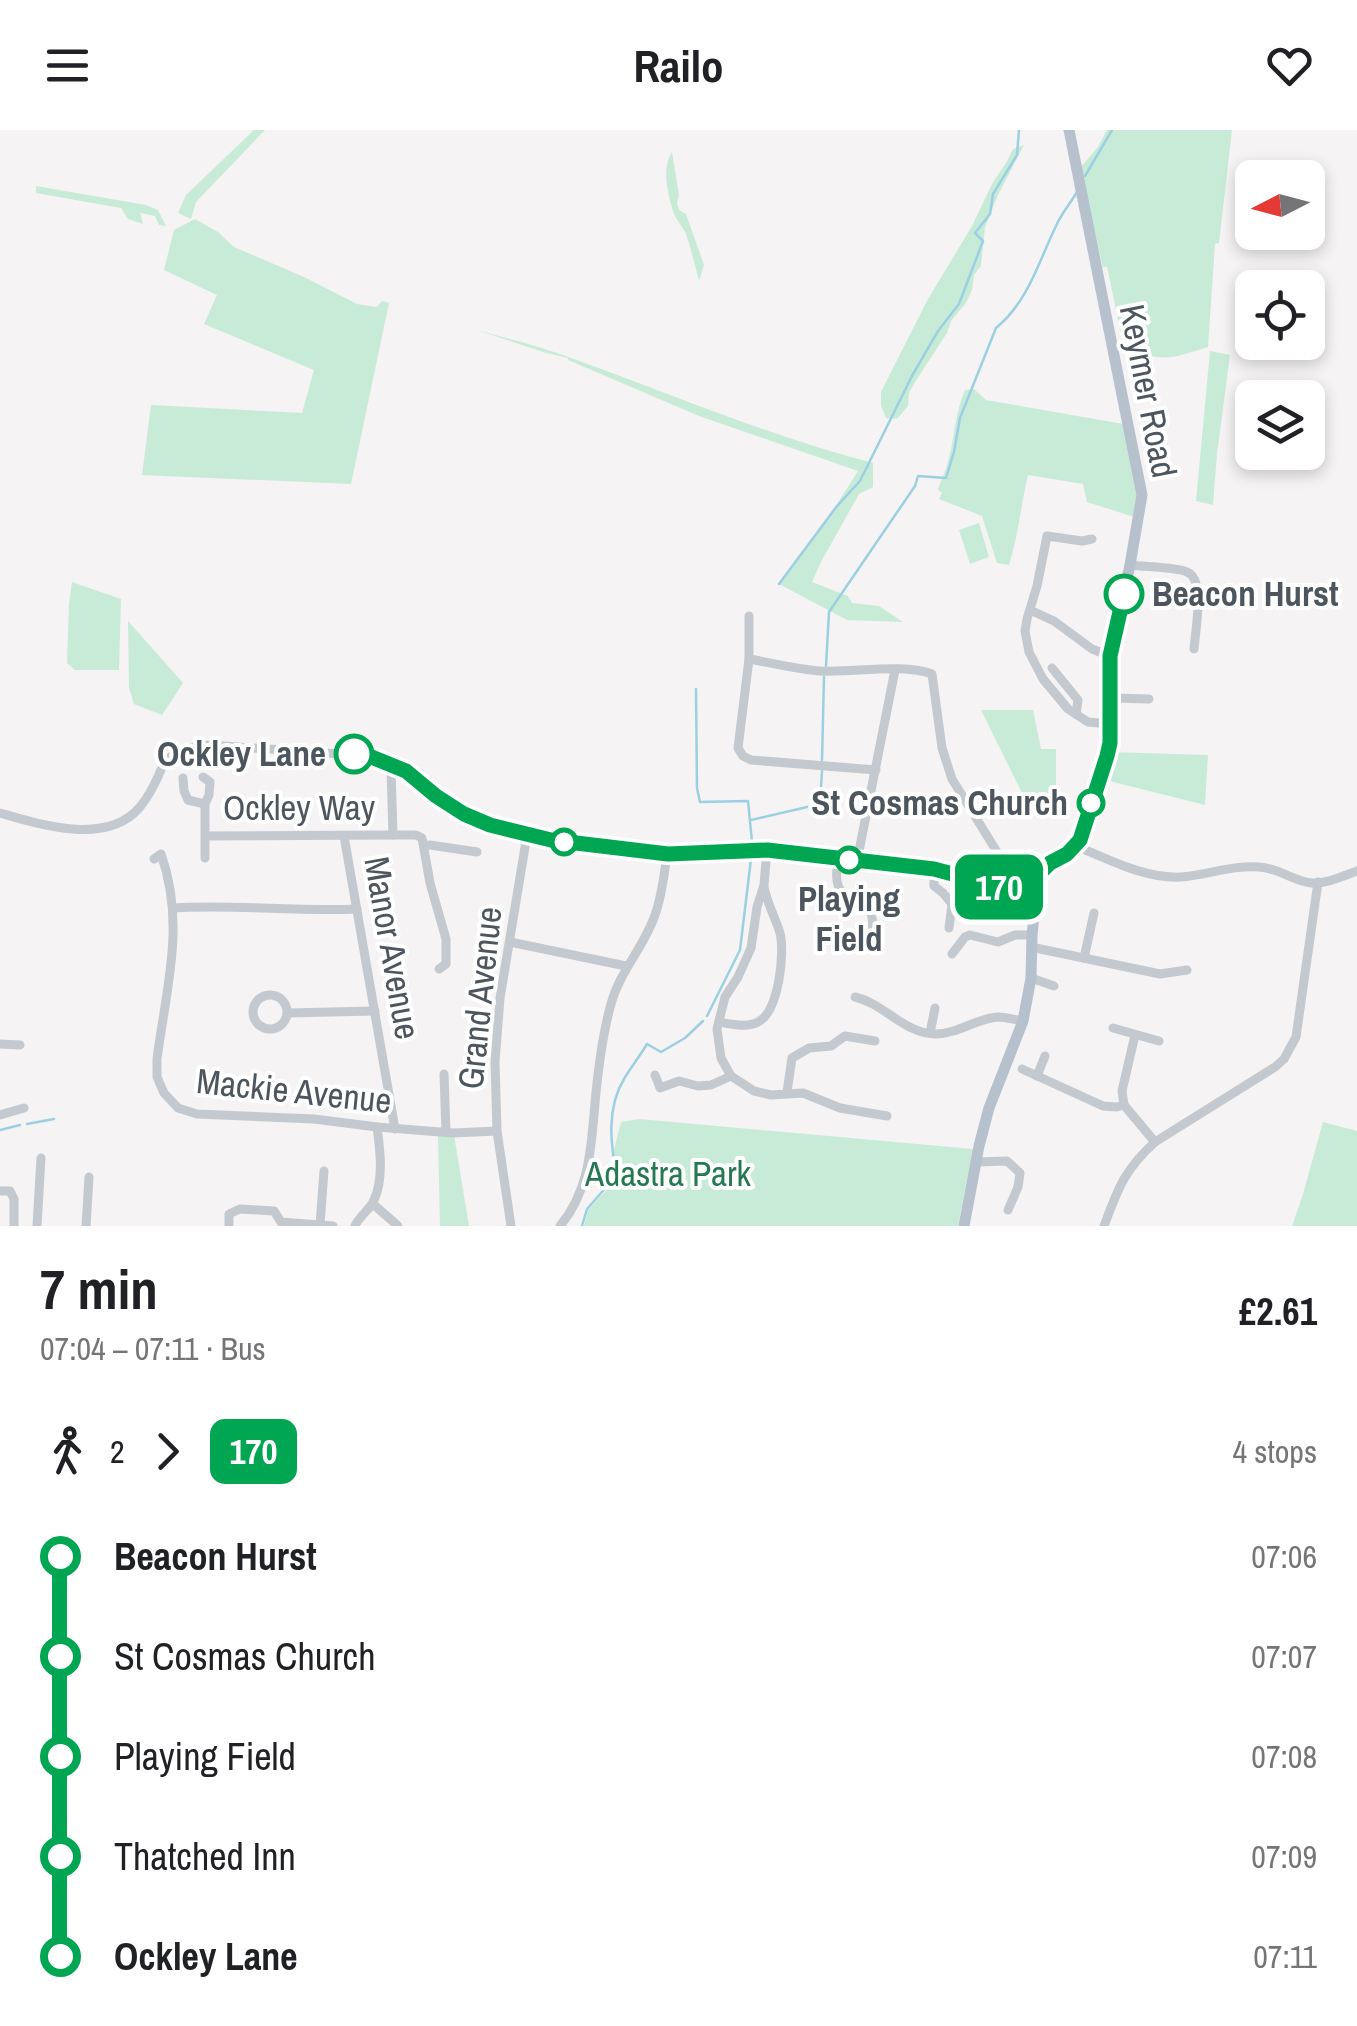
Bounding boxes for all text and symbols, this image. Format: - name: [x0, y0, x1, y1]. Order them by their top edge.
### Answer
- text: Railo: [633, 35, 724, 96]
- icon: menu: [40, 38, 95, 93]
- icon: heart: [1262, 38, 1317, 93]
- north arrow: [1235, 160, 1325, 250]
- map controls: [1235, 160, 1325, 470]
- button: locate: [1235, 270, 1325, 360]
- street label: Keymer Road: [1109, 300, 1188, 482]
- button: layers: [1235, 380, 1325, 470]
- place label: Beacon Hurst: [1152, 570, 1339, 617]
- marker: Beacon Hurst: [1105, 575, 1143, 613]
- place label: Ockley Lane: [157, 730, 326, 777]
- marker: Ockley Lane: [335, 735, 373, 773]
- place label: St Cosmas Church: [811, 779, 1068, 826]
- street label: Ockley Way: [223, 784, 376, 831]
- marker: St Cosmas Church: [1078, 790, 1104, 816]
- unlabelled marker: [551, 829, 577, 855]
- marker: Playing Field: [836, 847, 862, 873]
- street label: Manor Avenue: [353, 853, 432, 1043]
- line badge: 170: [942, 854, 1056, 920]
- text: 170: [975, 864, 1023, 911]
- place label: Playing Field: [798, 875, 901, 962]
- street label: Grand Avenue: [447, 904, 512, 1091]
- street label: Mackie Avenue: [194, 1057, 394, 1124]
- park label: Adastra Park: [584, 1150, 752, 1197]
- text: 7 min: [40, 1252, 158, 1326]
- text: £2.61: [1239, 1286, 1317, 1337]
- text: 07:04 – 07:11 · Bus: [40, 1327, 266, 1370]
- icon: walk: [40, 1424, 95, 1479]
- icon: forward: [140, 1424, 195, 1479]
- text: 170: [230, 1428, 277, 1475]
- text: 2: [110, 1430, 125, 1473]
- text: 4 stops: [1232, 1430, 1317, 1473]
- text: Beacon Hurst: [114, 1531, 317, 1582]
- text: 07:06: [1251, 1535, 1317, 1578]
- text: St Cosmas Church: [114, 1631, 375, 1682]
- text: 07:07: [1251, 1635, 1317, 1678]
- text: Playing Field: [114, 1731, 296, 1782]
- text: 07:08: [1251, 1735, 1317, 1778]
- text: Thatched Inn: [114, 1831, 296, 1882]
- text: 07:09: [1251, 1835, 1317, 1878]
- text: Ockley Lane: [114, 1931, 298, 1982]
- text: 07:11: [1253, 1935, 1317, 1978]

